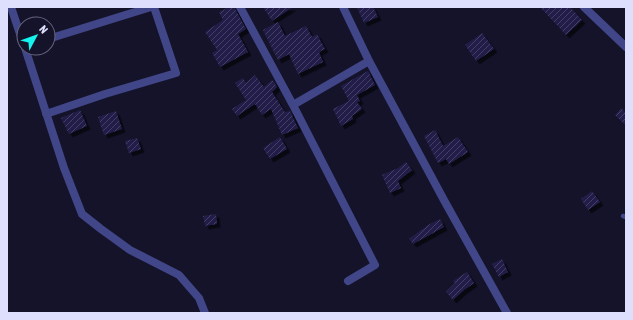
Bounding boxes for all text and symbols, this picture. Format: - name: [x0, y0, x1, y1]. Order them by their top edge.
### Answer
- north arrow: [16, 16, 56, 56]
- text: N: [37, 23, 50, 36]

